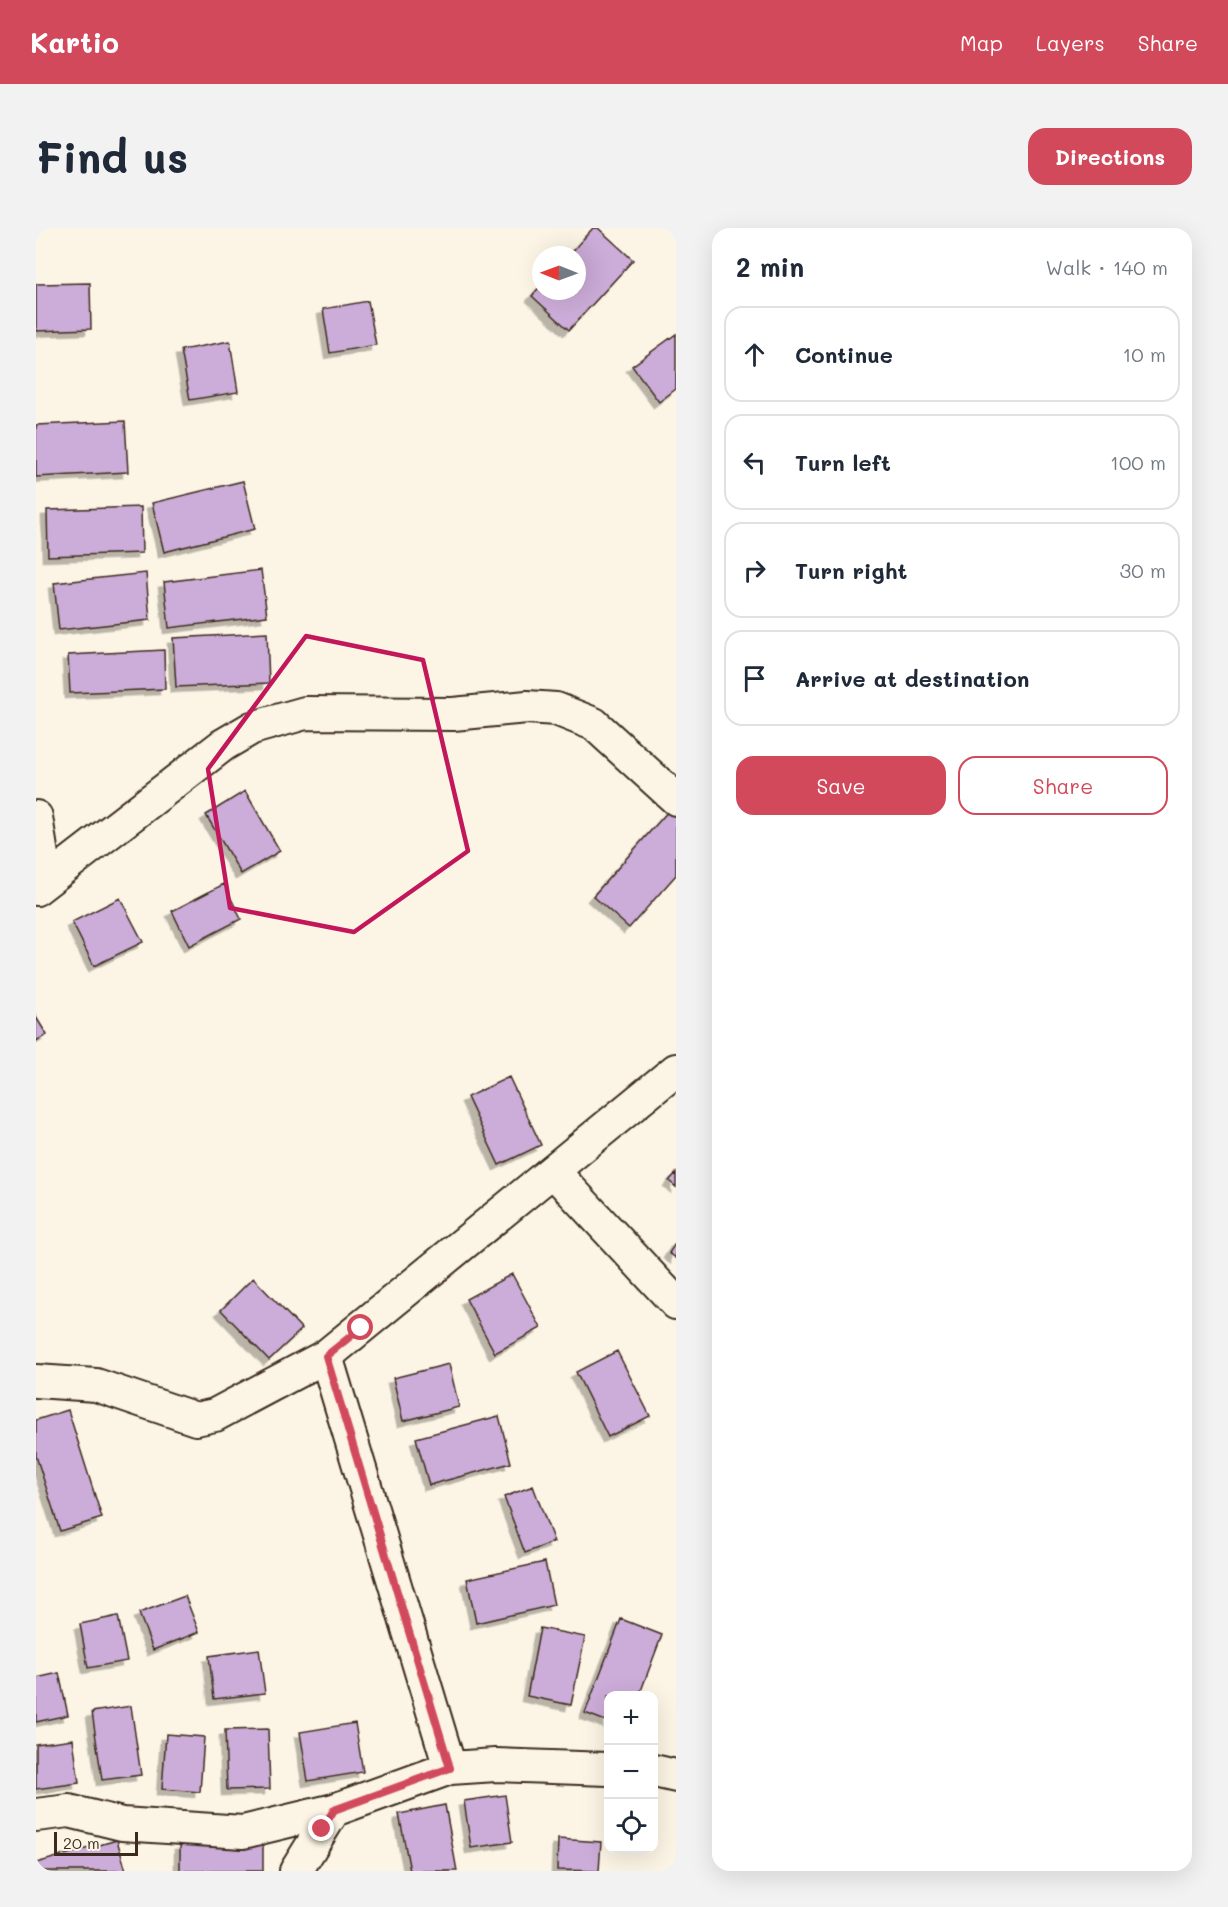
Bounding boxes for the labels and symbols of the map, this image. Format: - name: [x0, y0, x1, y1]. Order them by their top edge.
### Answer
- north arrow: [532, 246, 586, 300]
- route start: [347, 1314, 373, 1340]
- route end: [308, 1815, 334, 1841]
- scale bar: [54, 1829, 138, 1856]

